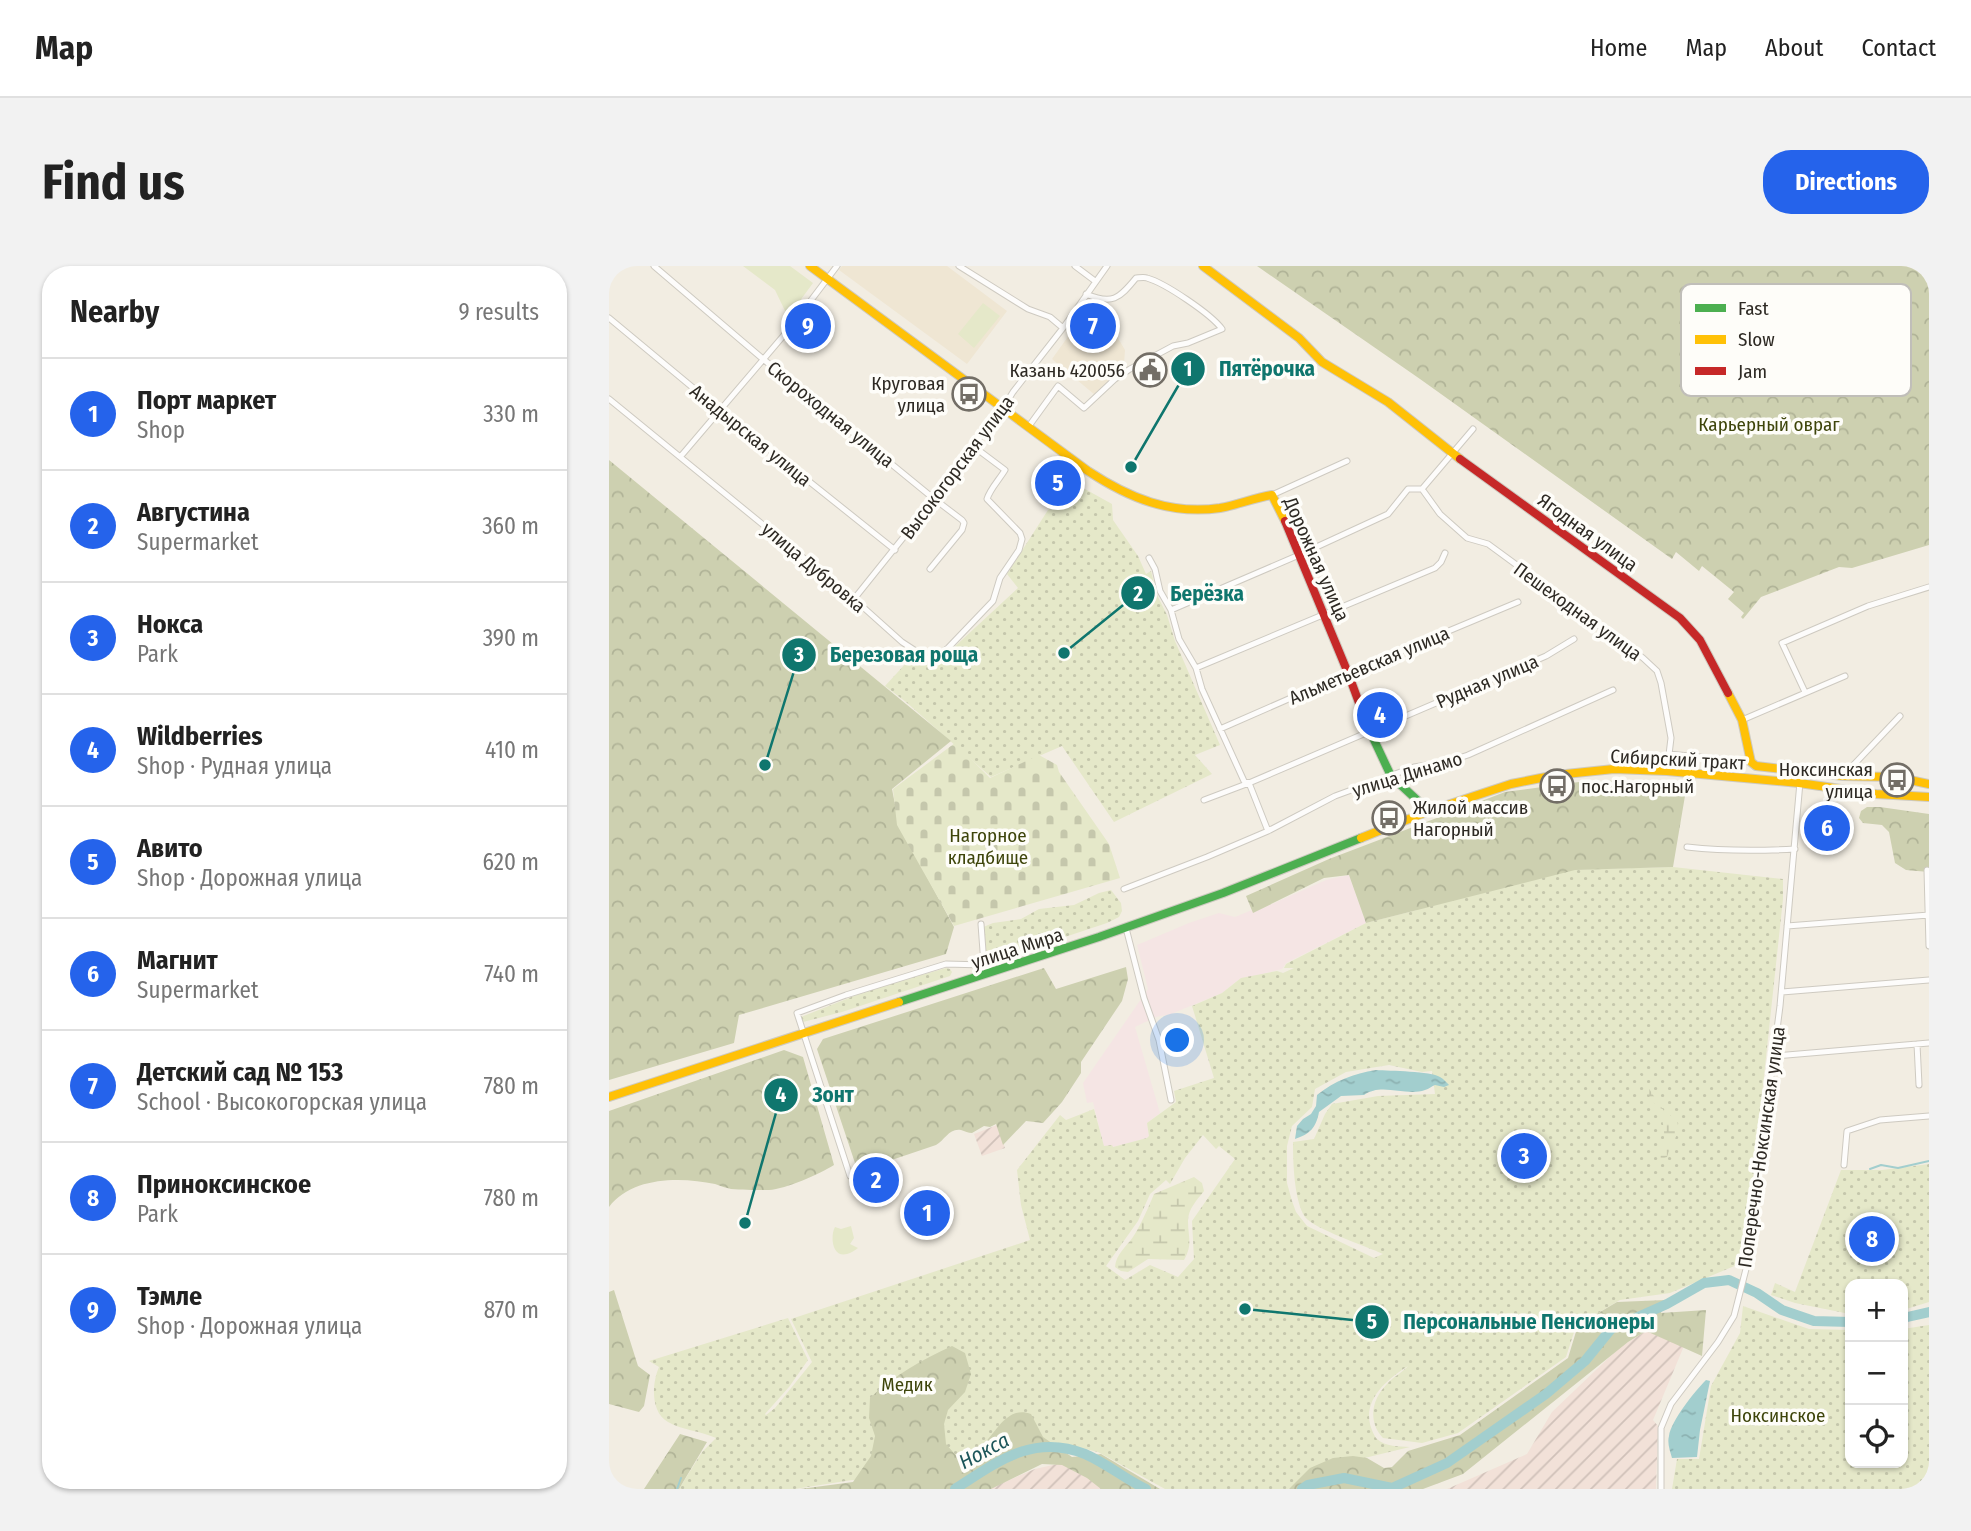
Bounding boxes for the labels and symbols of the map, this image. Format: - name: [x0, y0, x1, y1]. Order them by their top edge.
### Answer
- legend: [1681, 284, 1911, 396]
- text: Fast: [1738, 297, 1769, 320]
- pin: 9: [785, 300, 831, 352]
- pin: 7: [1070, 300, 1116, 352]
- text: Slow: [1738, 328, 1775, 351]
- callout: Пятёрочка: [1170, 348, 1330, 390]
- public building icon: Казань 420056: [1131, 351, 1169, 389]
- street label: Скороходная улица: [763, 356, 899, 473]
- text: 1: [1184, 356, 1192, 382]
- text: Пятёрочка: [1219, 356, 1315, 382]
- place label: Казань 420056: [1009, 359, 1125, 382]
- text: Jam: [1738, 360, 1767, 383]
- place label: Круговая улица: [871, 372, 945, 417]
- bus stop icon: Круговая улица: [950, 375, 988, 413]
- street label: Анадырская улица: [685, 379, 816, 491]
- street label: Высокогорская улица: [896, 391, 1019, 544]
- park label: Карьерный овраг: [1698, 413, 1840, 436]
- pin: 5: [1035, 457, 1081, 509]
- street label: Ягодная улица: [1533, 489, 1642, 576]
- street label: Дорожная улица: [1278, 493, 1354, 625]
- street label: улица Дубровка: [757, 517, 870, 617]
- street label: Пешеходная улица: [1509, 557, 1646, 665]
- callout: Берёзка: [1121, 572, 1258, 614]
- text: 2: [1132, 581, 1143, 607]
- text: Берёзка: [1170, 581, 1244, 607]
- street label: Альметьевская улица: [1286, 621, 1453, 710]
- callout: Березовая роща: [781, 634, 992, 676]
- text: 3: [793, 642, 804, 668]
- text: Березовая роща: [830, 642, 978, 668]
- street label: Рудная улица: [1433, 650, 1542, 713]
- pin: 4: [1357, 689, 1403, 741]
- street label: Сибирский тракт: [1610, 744, 1746, 775]
- street label: улица Динамо: [1349, 747, 1465, 802]
- place label: Ноксинская улица: [1779, 758, 1873, 803]
- bus stop icon: Ноксинская улица: [1878, 761, 1916, 799]
- bus stop icon: пос.Нагорный: [1538, 767, 1576, 805]
- place label: пос.Нагорный: [1581, 775, 1694, 798]
- place label: Жилой массив Нагорный: [1413, 796, 1528, 841]
- bus stop icon: Жилой массив Нагорный: [1370, 799, 1408, 837]
- pin: 6: [1804, 802, 1850, 854]
- park label: Нагорное кладбище: [948, 824, 1028, 869]
- street label: улица Мира: [968, 923, 1066, 974]
- your location: [1160, 1023, 1194, 1057]
- street label: Поперечно-Ноксинская улица: [1733, 1025, 1790, 1269]
- callout: Зонт: [763, 1074, 868, 1116]
- text: 4: [776, 1082, 787, 1108]
- text: Зонт: [811, 1082, 855, 1108]
- pin: 3: [1501, 1130, 1547, 1182]
- pin: 2: [853, 1154, 899, 1206]
- pin: 1: [904, 1187, 950, 1239]
- pin: 8: [1849, 1213, 1895, 1265]
- callout: Персональные Пенсионеры: [1354, 1301, 1669, 1343]
- text: 5: [1367, 1309, 1377, 1335]
- text: Персональные Пенсионеры: [1403, 1309, 1655, 1335]
- park label: Медик: [881, 1373, 933, 1396]
- park label: Ноксинское: [1731, 1404, 1825, 1427]
- water label: Нокса: [954, 1427, 1014, 1475]

